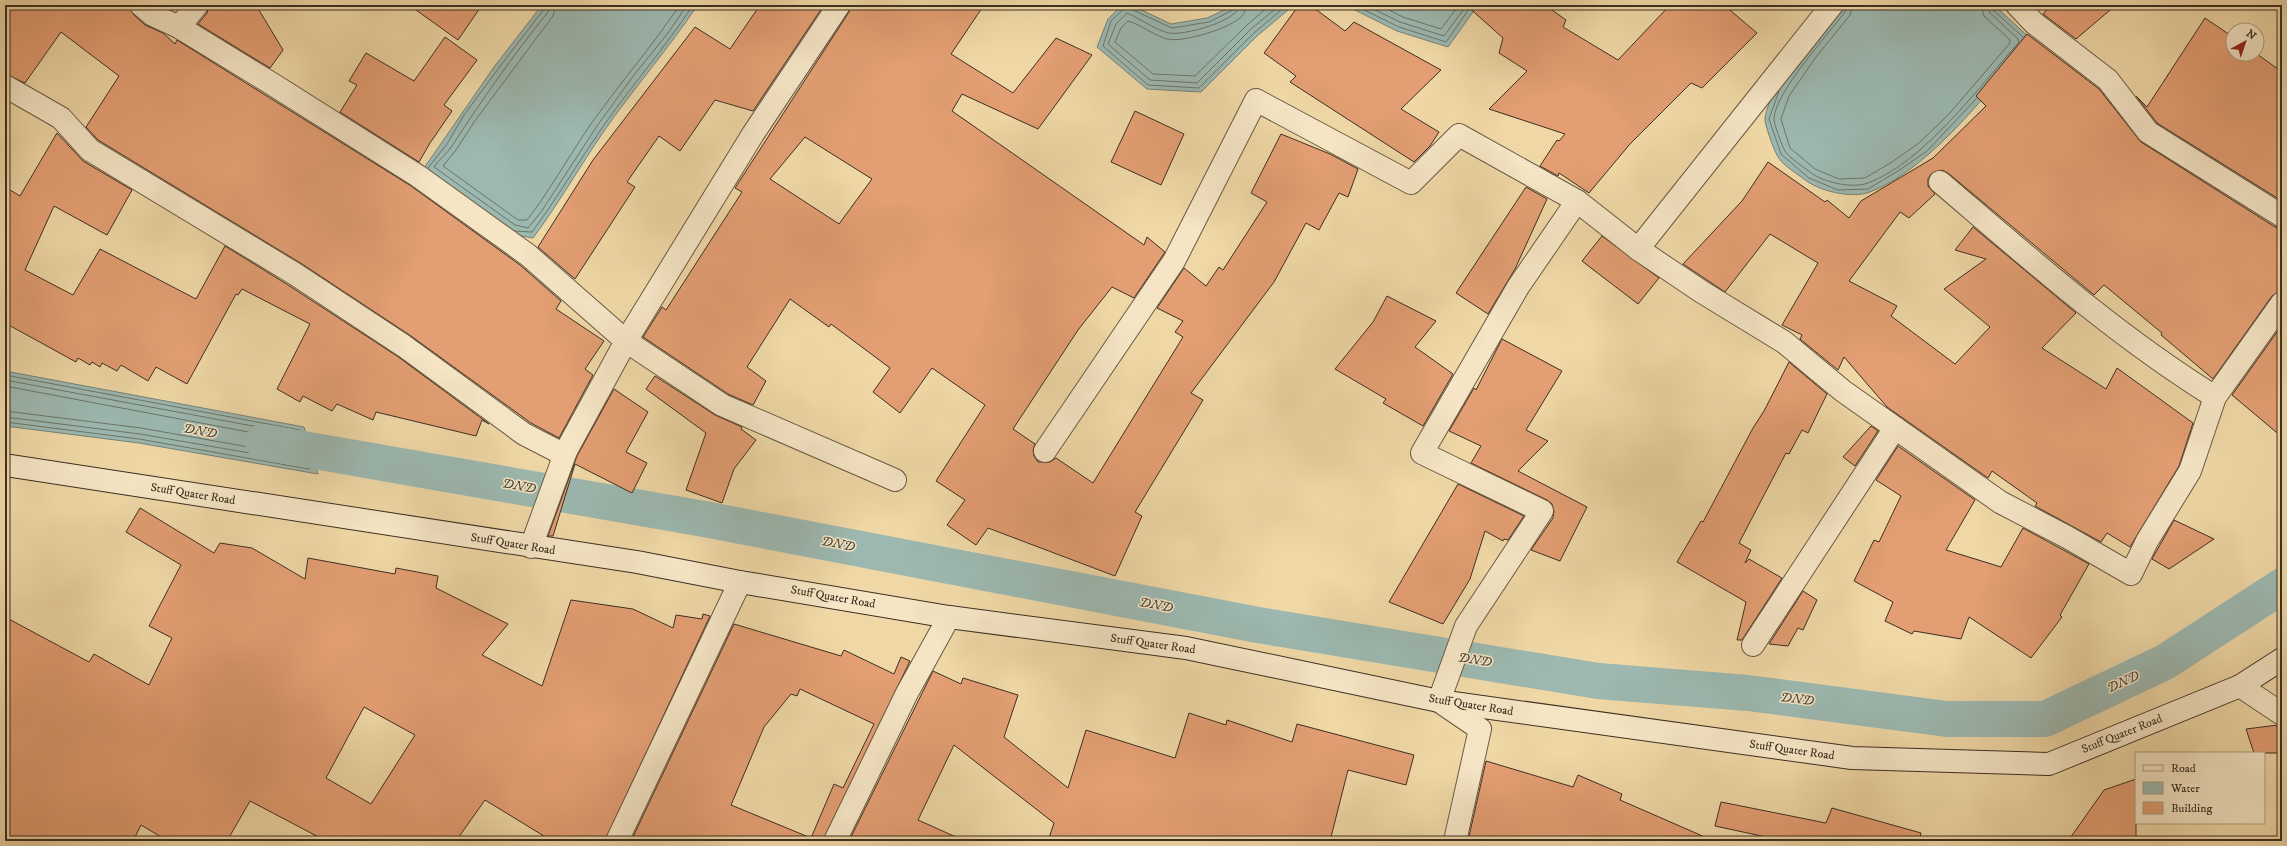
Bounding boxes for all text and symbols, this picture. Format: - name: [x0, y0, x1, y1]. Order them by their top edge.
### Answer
- north arrow: [2225, 22, 2265, 62]
- text: N: [2243, 27, 2259, 43]
- water label: DND: [182, 420, 219, 442]
- water label: DND: [501, 475, 538, 497]
- street label: Stuff Quater Road: [150, 480, 236, 508]
- street label: Stuff Quater Road: [470, 530, 556, 558]
- water label: DND: [820, 533, 857, 555]
- street label: Stuff Quater Road: [790, 582, 877, 612]
- water label: DND: [1138, 594, 1175, 616]
- street label: Stuff Quater Road: [1110, 631, 1196, 657]
- water label: DND: [1457, 649, 1494, 671]
- water label: DND: [2104, 667, 2142, 696]
- water label: DND: [1779, 689, 1815, 709]
- street label: Stuff Quater Road: [1428, 691, 1514, 719]
- street label: Stuff Quater Road: [2079, 711, 2165, 757]
- street label: Stuff Quater Road: [1749, 737, 1835, 763]
- legend: [2135, 752, 2265, 824]
- text: Road: [2171, 761, 2196, 776]
- text: Water: [2170, 781, 2200, 796]
- text: Building: [2171, 801, 2212, 816]

